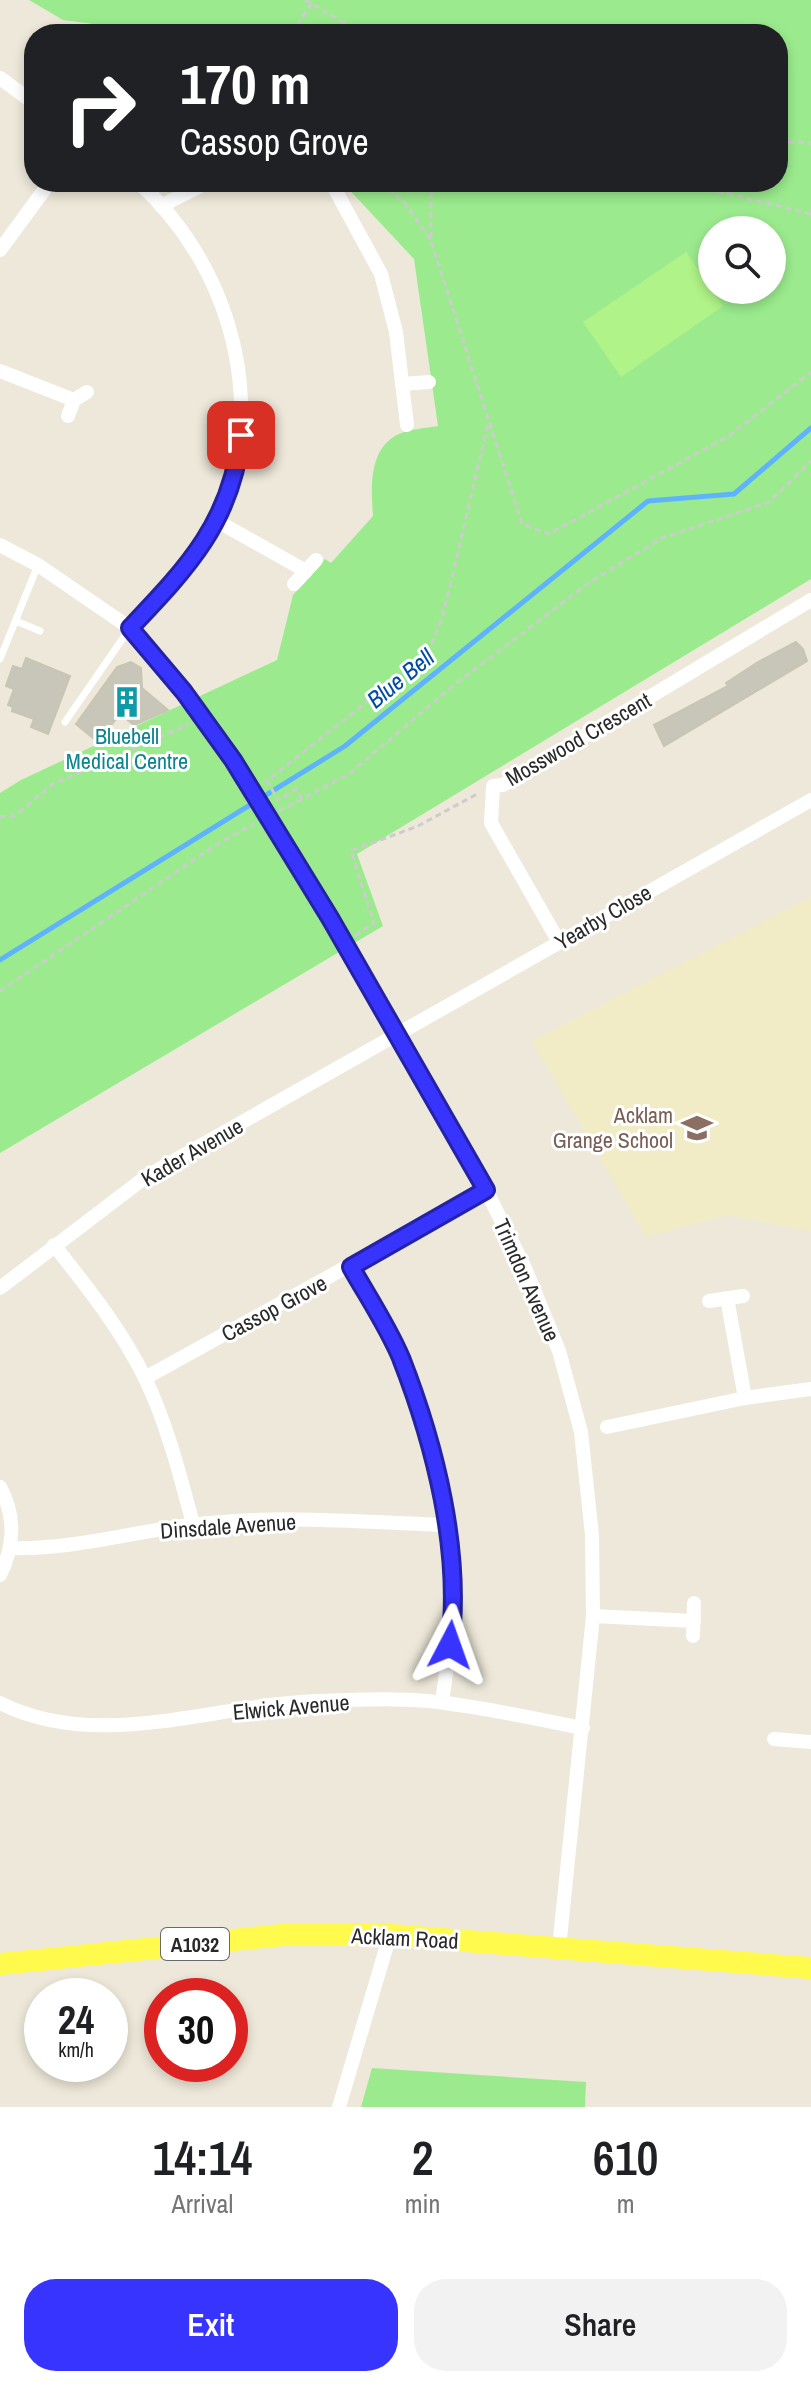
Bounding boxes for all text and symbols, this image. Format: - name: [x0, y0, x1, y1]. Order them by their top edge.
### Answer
- text: 170 m: [180, 46, 310, 121]
- icon: right: [48, 56, 152, 160]
- text: Cassop Grove: [180, 118, 369, 166]
- map controls: [698, 216, 786, 304]
- button: search: [698, 216, 786, 304]
- pin: [207, 401, 275, 469]
- icon: arrive: [219, 413, 263, 457]
- water label: Blue Bell: [360, 641, 441, 715]
- building icon: Bluebell Medical Centre: [110, 685, 144, 719]
- street label: Mosswood Crescent: [500, 685, 656, 793]
- place label: Bluebell Medical Centre: [66, 721, 188, 776]
- street label: Yearby Close: [549, 877, 657, 957]
- place label: Acklam Grange School: [553, 1100, 673, 1155]
- street label: Kader Avenue: [136, 1111, 248, 1193]
- school or university icon: Acklam Grange School: [680, 1111, 714, 1145]
- street label: Trimdon Avenue: [487, 1214, 567, 1346]
- street label: Cassop Grove: [216, 1268, 332, 1348]
- street label: Dinsdale Avenue: [159, 1506, 297, 1546]
- position arrow: [408, 1603, 492, 1687]
- street label: Elwick Avenue: [231, 1687, 351, 1727]
- street label: Acklam Road: [350, 1920, 459, 1956]
- road number: A1032: [161, 1928, 229, 1960]
- speed limit sign: 30: [144, 1978, 248, 2082]
- text: 24: [58, 1993, 94, 2046]
- text: km/h: [58, 2036, 94, 2063]
- text: 14:14: [152, 2125, 252, 2190]
- text: 2: [412, 2125, 434, 2190]
- text: 610: [593, 2125, 659, 2190]
- text: Arrival: [172, 2186, 233, 2221]
- text: min: [405, 2186, 440, 2221]
- text: m: [617, 2186, 635, 2221]
- button: Exit: [24, 2279, 398, 2371]
- button: Share: [414, 2279, 787, 2371]

